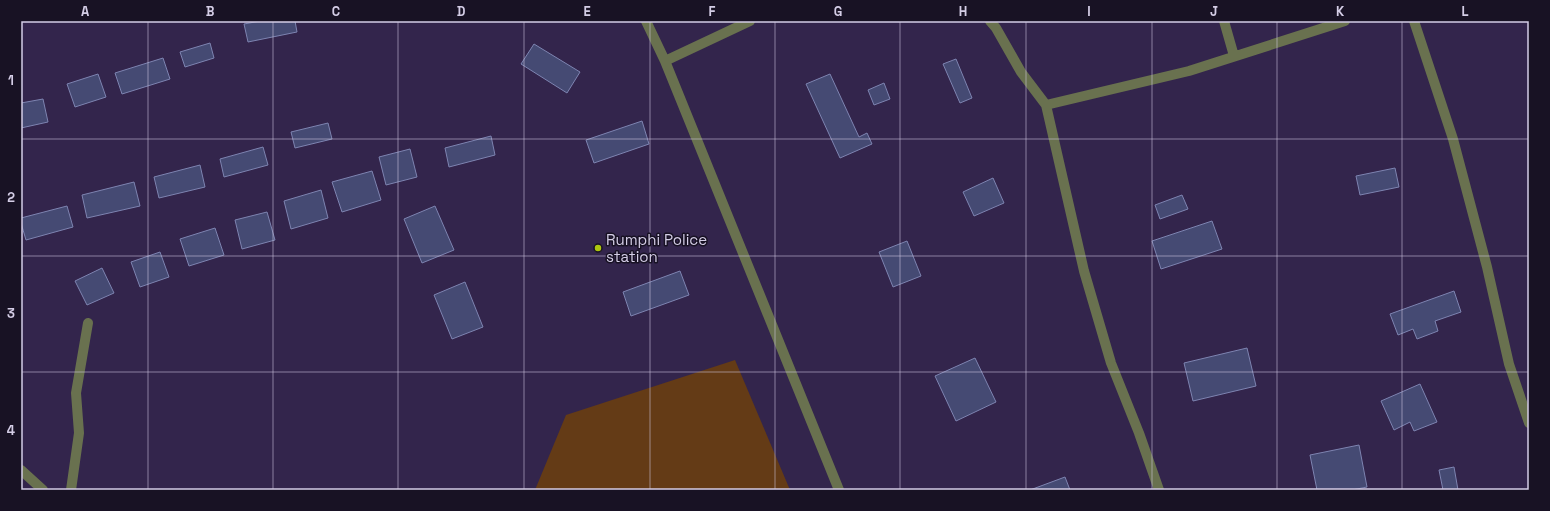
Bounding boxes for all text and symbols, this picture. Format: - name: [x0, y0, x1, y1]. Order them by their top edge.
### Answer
- text: A: [81, 3, 90, 20]
- text: B: [206, 3, 215, 20]
- text: C: [332, 3, 340, 20]
- text: D: [457, 3, 466, 20]
- text: E: [583, 3, 591, 20]
- text: F: [709, 3, 716, 20]
- text: G: [834, 3, 842, 20]
- text: H: [959, 3, 967, 20]
- text: I: [1087, 3, 1091, 20]
- text: J: [1210, 3, 1218, 20]
- text: K: [1336, 3, 1345, 20]
- text: L: [1461, 3, 1469, 20]
- text: 1: [8, 72, 14, 89]
- text: 2: [7, 189, 15, 206]
- place label: Rumphi Police station: [606, 230, 707, 266]
- marker: Rumphi Police station: [593, 243, 603, 253]
- text: 3: [7, 305, 15, 322]
- text: 4: [7, 422, 15, 439]

